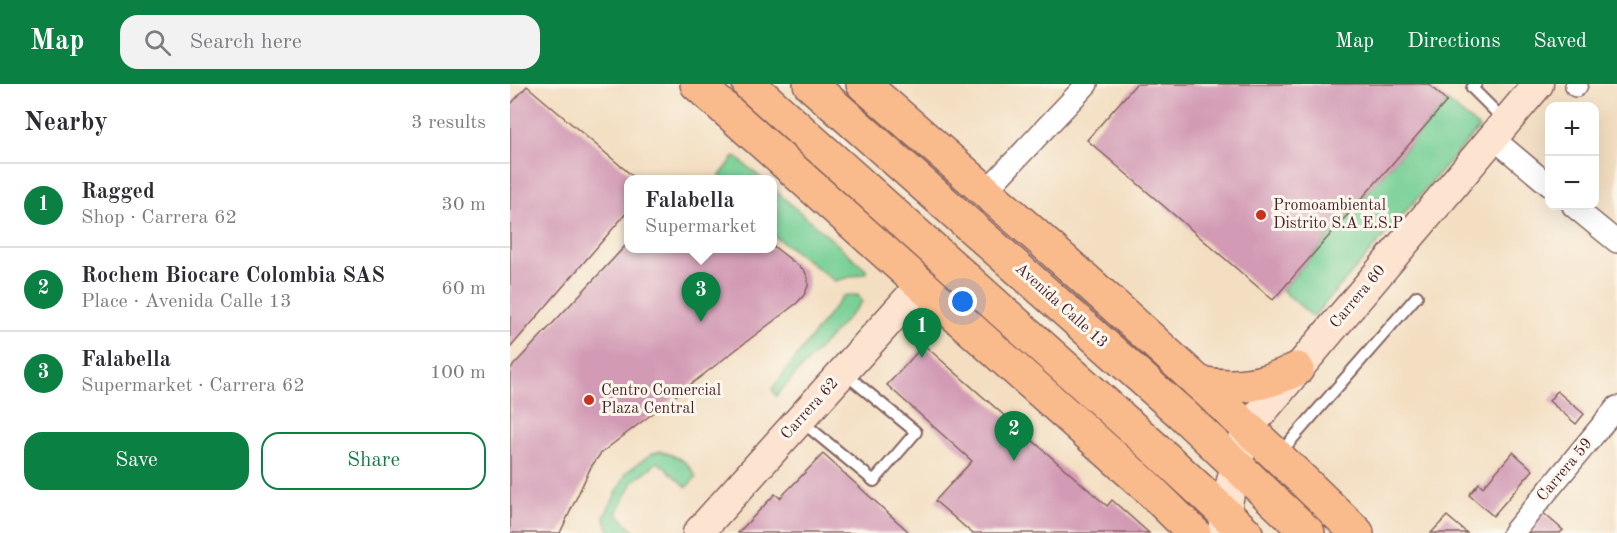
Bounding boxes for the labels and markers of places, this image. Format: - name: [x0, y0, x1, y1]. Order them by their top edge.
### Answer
- place label: Promoambiental Distrito S.A E.S.P: [1273, 198, 1403, 232]
- marker: Promoambiental Distrito S.A E.S.P: [1254, 208, 1268, 222]
- pin: 3: [682, 272, 720, 322]
- pin: 1: [902, 308, 942, 358]
- place label: Centro Comercial Plaza Central: [601, 383, 721, 417]
- marker: Centro Comercial Plaza Central: [582, 393, 596, 407]
- pin: 2: [994, 412, 1034, 461]

